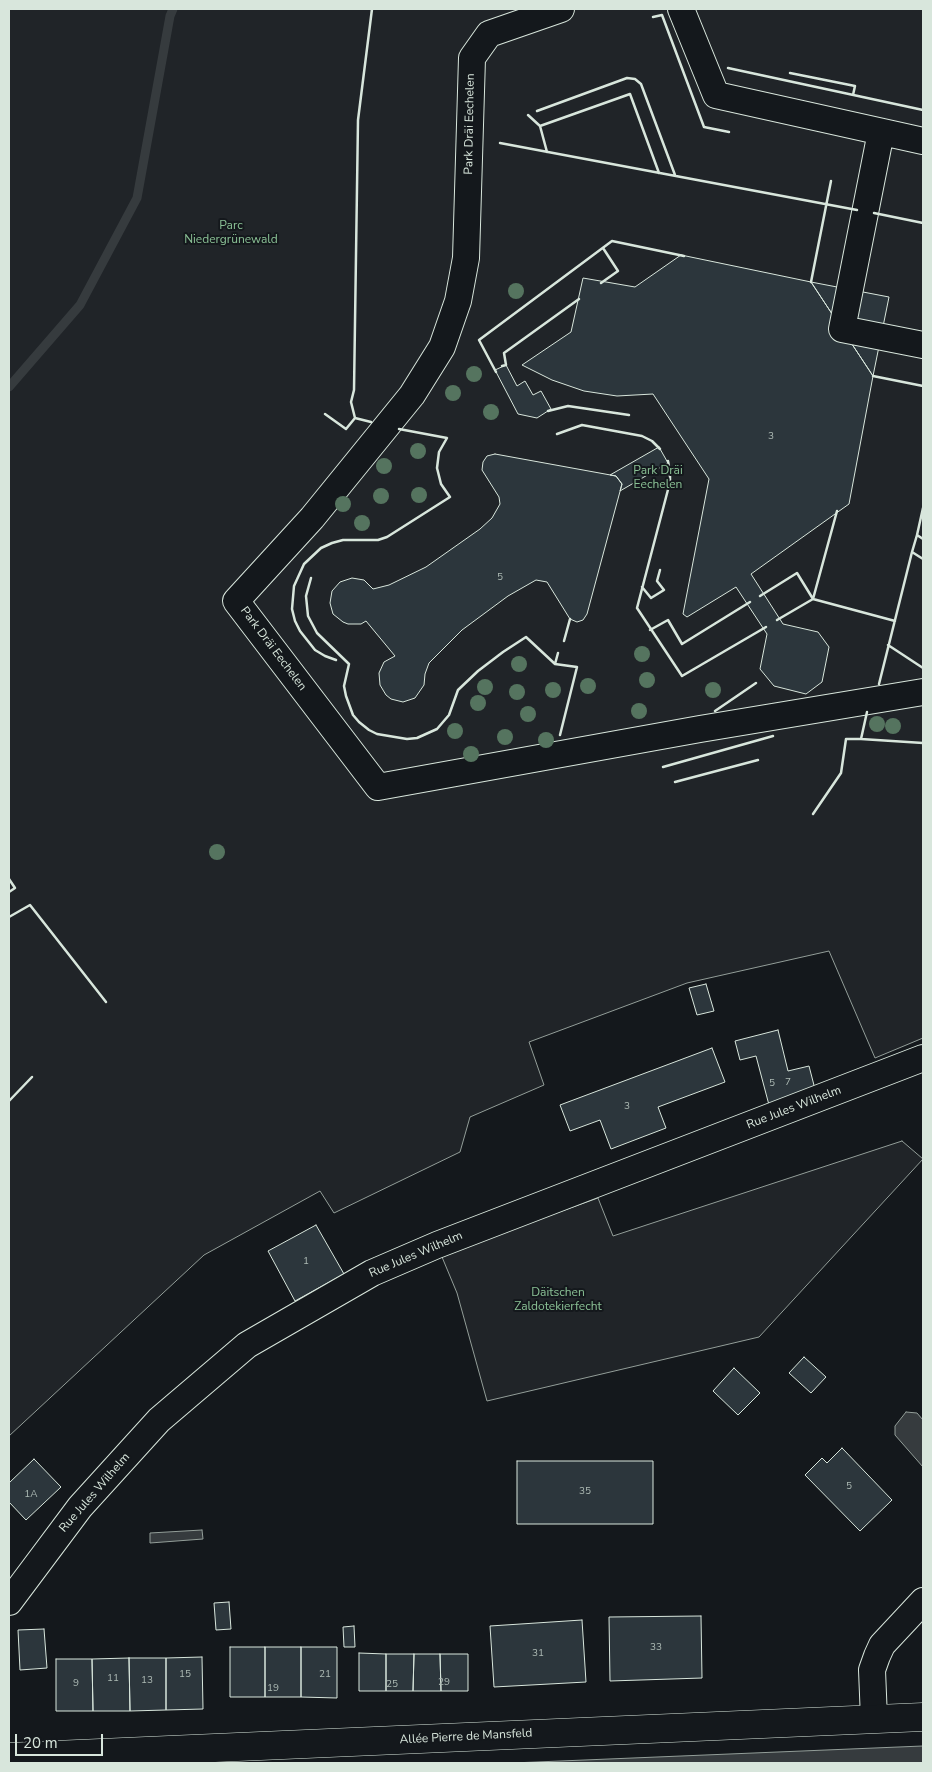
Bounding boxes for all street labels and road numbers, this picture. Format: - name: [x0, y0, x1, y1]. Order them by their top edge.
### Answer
- street label: Park Dräi Eechelen: [462, 73, 478, 175]
- street label: Park Dräi Eechelen: [237, 604, 309, 694]
- street label: Rue Jules Wilhelm: [745, 1083, 843, 1133]
- street label: Rue Jules Wilhelm: [367, 1229, 465, 1281]
- street label: Rue Jules Wilhelm: [57, 1450, 133, 1536]
- street label: Allée Pierre de Mansfeld: [399, 1726, 533, 1748]

